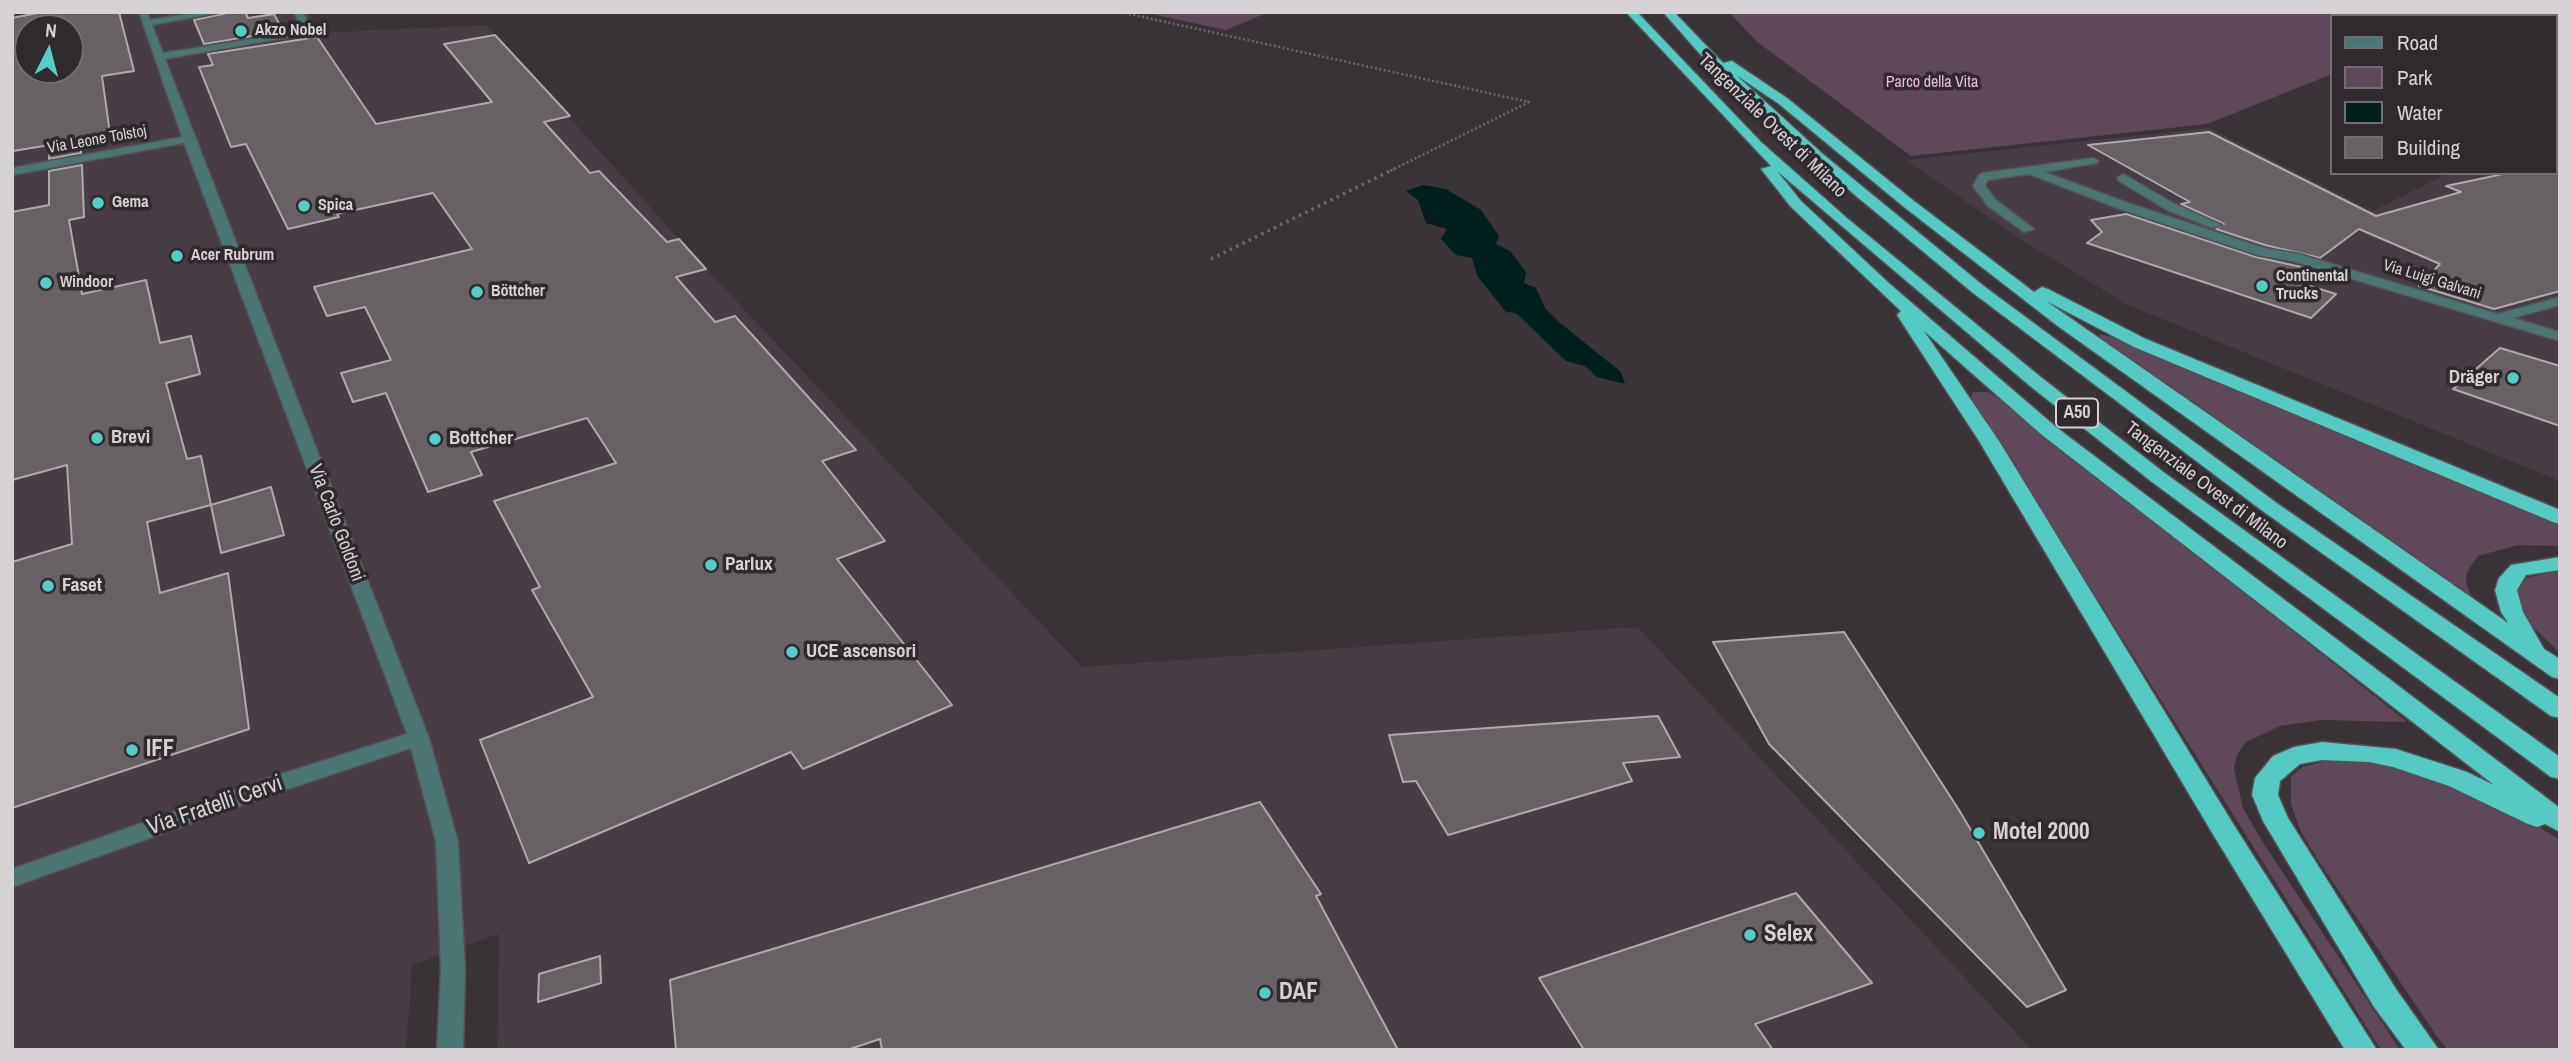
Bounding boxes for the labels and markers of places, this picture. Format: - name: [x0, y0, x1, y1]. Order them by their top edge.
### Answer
- place label: Akzo Nobel: [255, 21, 326, 41]
- marker: Akzo Nobel: [233, 23, 249, 39]
- place label: Gema: [112, 193, 148, 213]
- marker: Gema: [90, 195, 106, 211]
- place label: Spica: [318, 196, 353, 216]
- marker: Spica: [296, 198, 312, 214]
- place label: Acer Rubrum: [191, 246, 274, 266]
- marker: Acer Rubrum: [169, 248, 185, 264]
- place label: Continental Trucks: [2276, 267, 2348, 305]
- place label: Windoor: [60, 273, 113, 293]
- marker: Windoor: [38, 275, 54, 291]
- marker: Continental Trucks: [2254, 278, 2270, 294]
- place label: Böttcher: [491, 282, 545, 302]
- marker: Böttcher: [469, 284, 485, 300]
- place label: Dräger: [2449, 367, 2499, 389]
- marker: Dräger: [2505, 370, 2521, 386]
- place label: Brevi: [111, 427, 150, 449]
- place label: Bottcher: [449, 428, 513, 450]
- marker: Brevi: [89, 430, 105, 446]
- marker: Bottcher: [427, 431, 443, 447]
- place label: Parlux: [725, 554, 773, 576]
- marker: Parlux: [703, 557, 719, 573]
- place label: Faset: [62, 575, 102, 597]
- marker: Faset: [40, 578, 56, 594]
- place label: UCE ascensori: [806, 641, 916, 663]
- marker: UCE ascensori: [784, 644, 800, 660]
- place label: IFF: [146, 736, 174, 764]
- marker: IFF: [124, 742, 140, 758]
- place label: Motel 2000: [1993, 819, 2089, 847]
- marker: Motel 2000: [1971, 825, 1987, 841]
- place label: Selex: [1764, 921, 1813, 949]
- marker: Selex: [1742, 927, 1758, 943]
- place label: DAF: [1279, 979, 1318, 1007]
- marker: DAF: [1257, 985, 1273, 1001]

